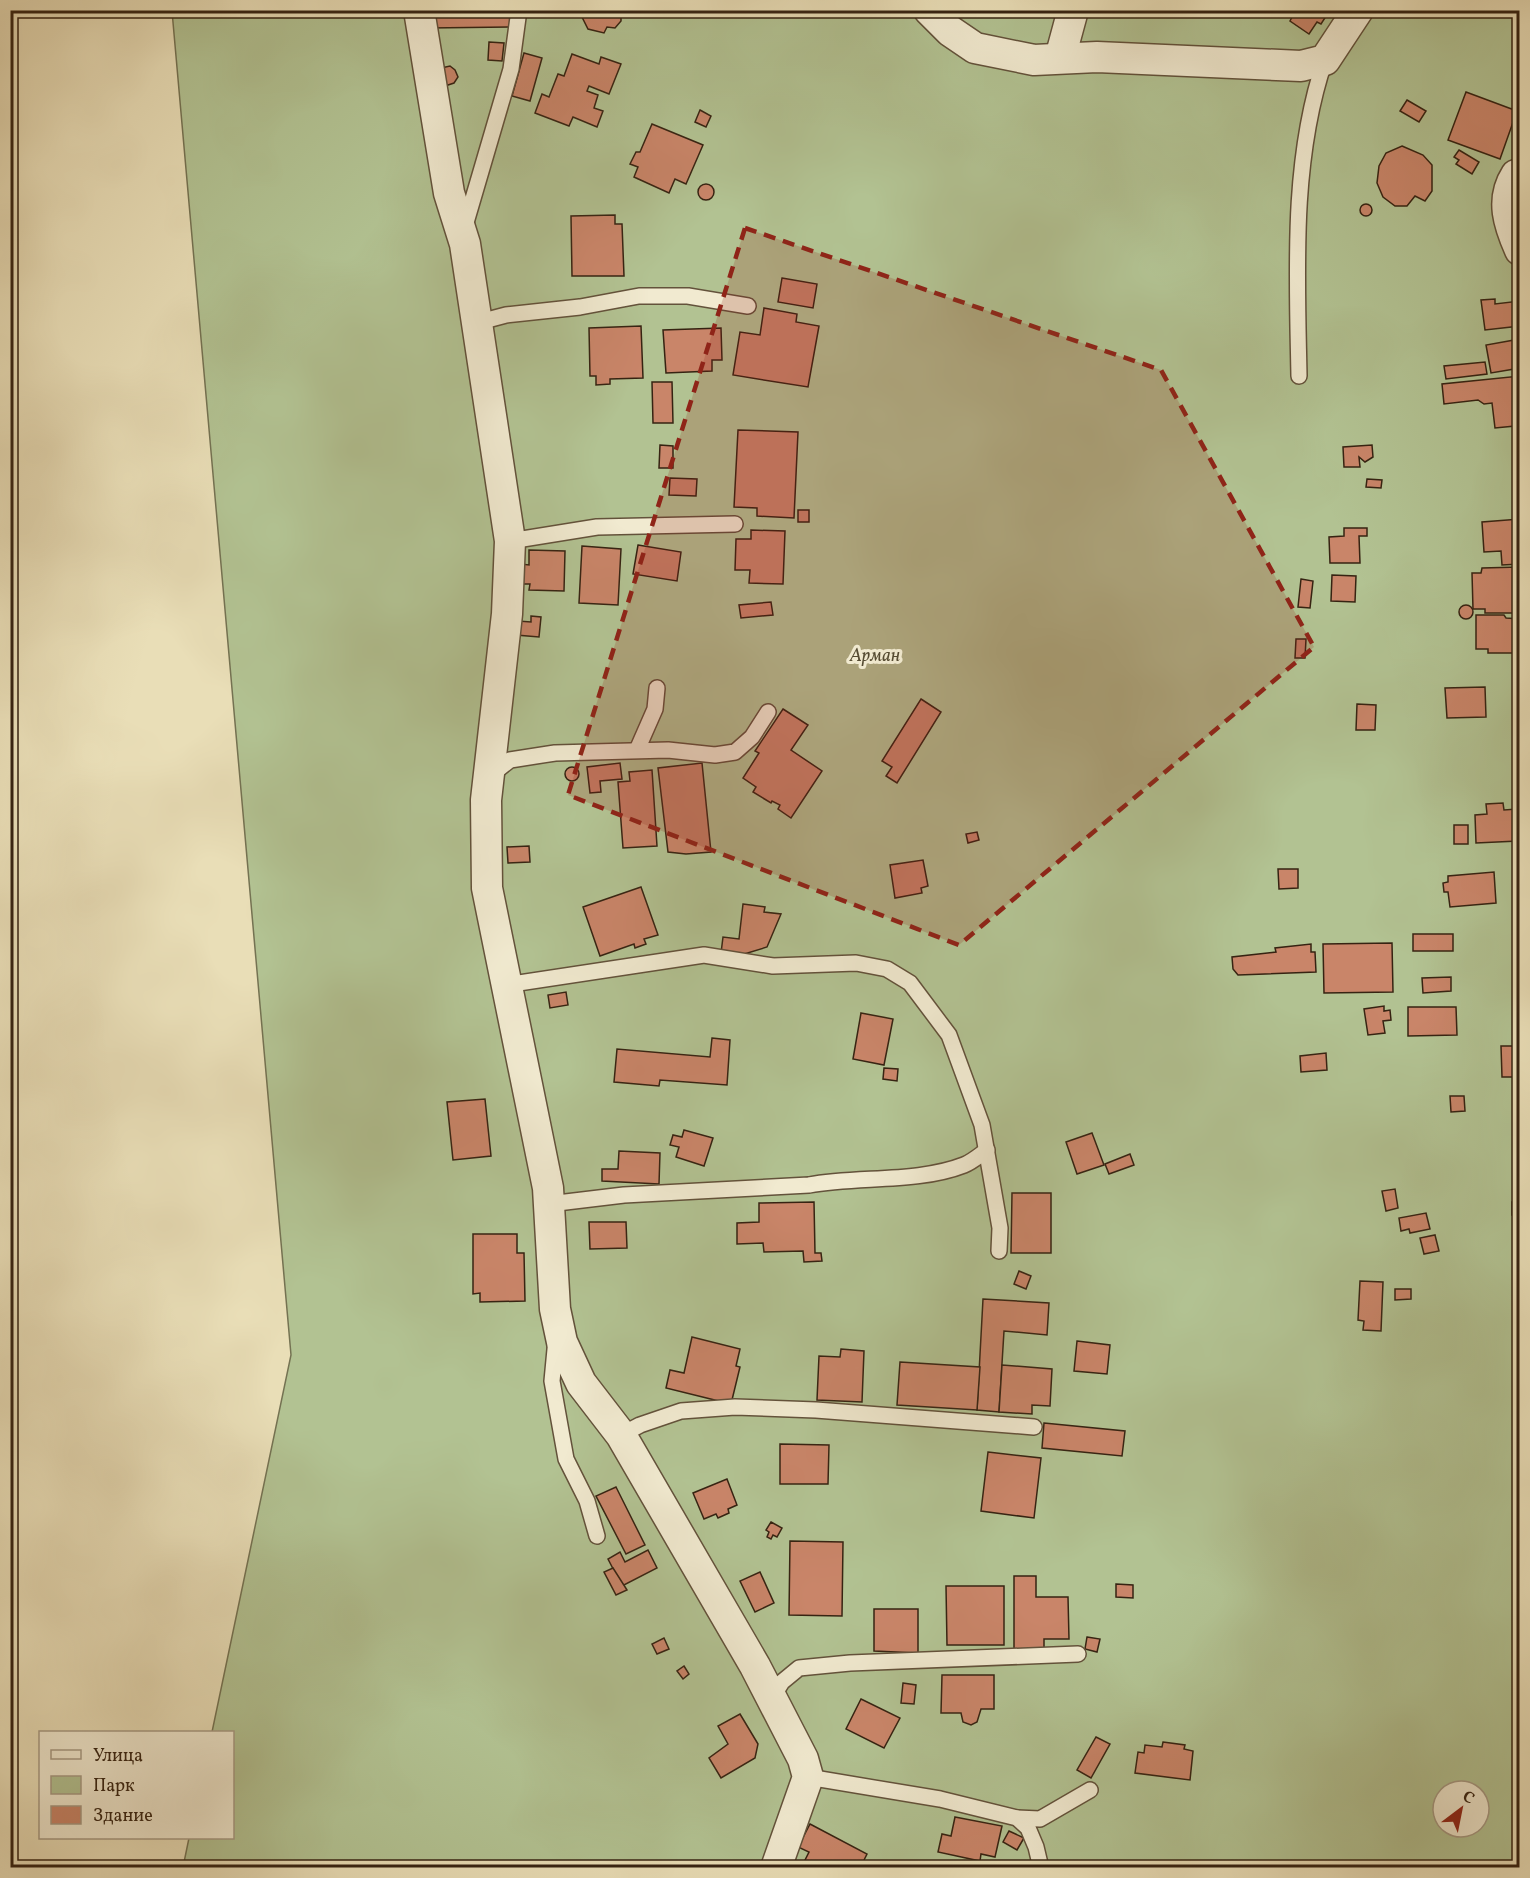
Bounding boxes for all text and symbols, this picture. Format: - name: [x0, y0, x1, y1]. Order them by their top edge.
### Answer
- park label: Арман: [849, 644, 900, 669]
- legend: [39, 1731, 234, 1839]
- text: Улица: [93, 1744, 143, 1769]
- text: Парк: [93, 1774, 135, 1799]
- north arrow: [1431, 1779, 1491, 1839]
- text: С: [1458, 1786, 1478, 1810]
- text: Здание: [93, 1804, 153, 1829]

